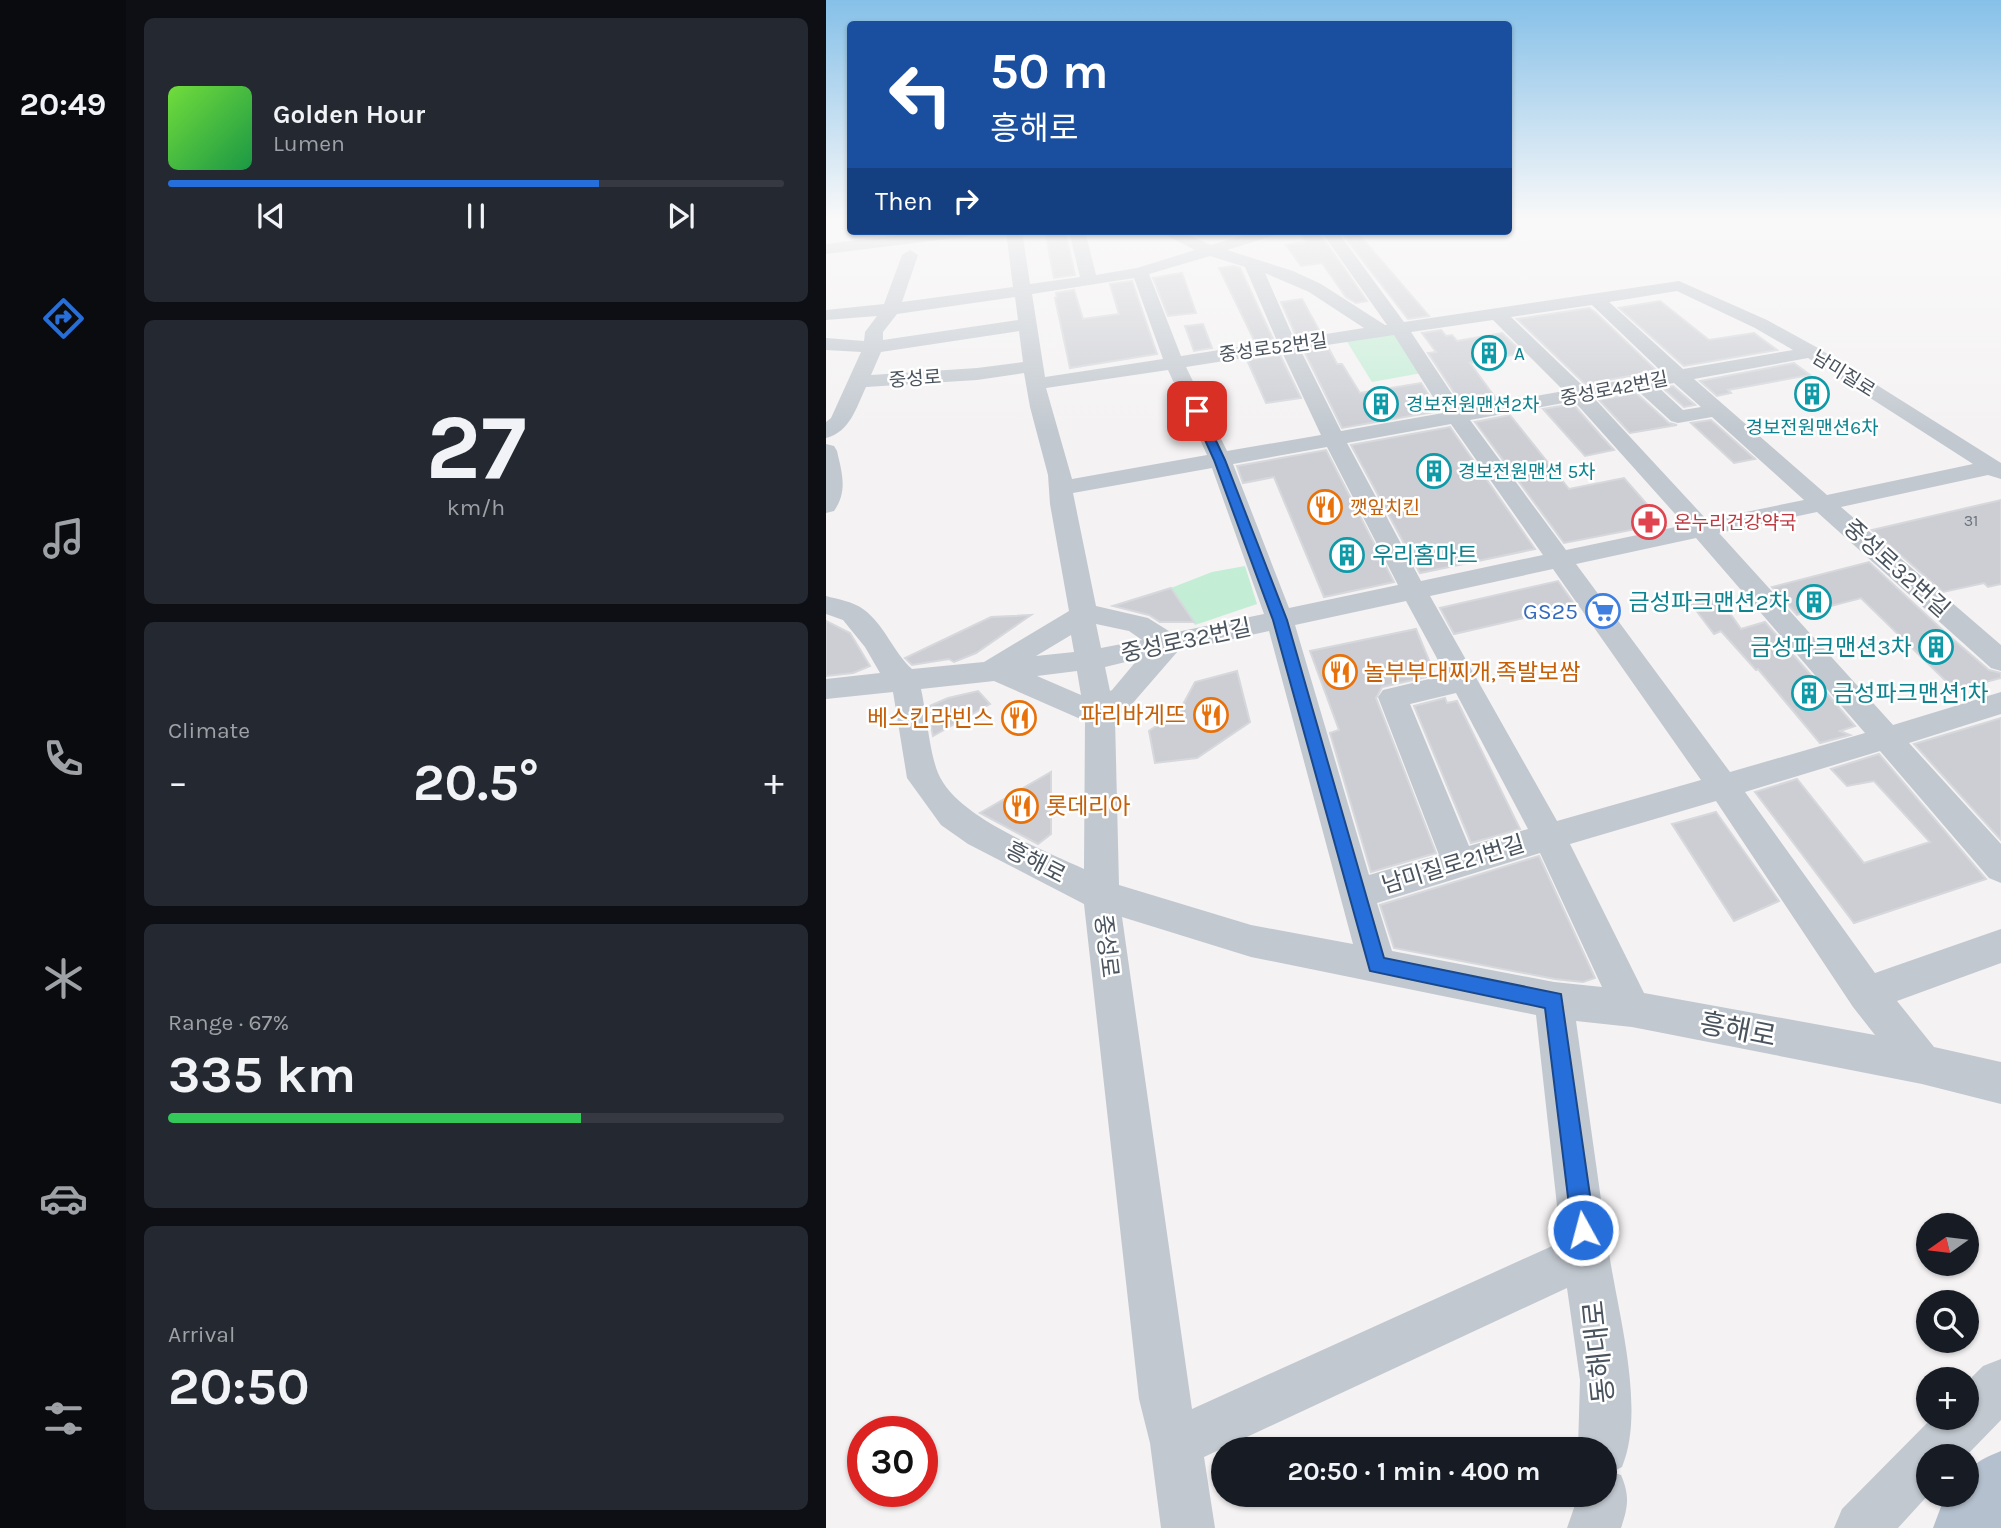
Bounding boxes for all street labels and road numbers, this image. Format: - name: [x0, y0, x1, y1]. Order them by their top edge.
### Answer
- street label: 중성로52번길: [1218, 330, 1329, 366]
- street label: 남미질로: [1808, 346, 1879, 402]
- street label: 중성로: [888, 366, 942, 392]
- street label: 중성로42번길: [1559, 368, 1670, 410]
- street label: 중성로32번길: [1838, 514, 1955, 623]
- street label: 중성로32번길: [1118, 613, 1254, 667]
- street label: 남미질로21번길: [1378, 830, 1528, 899]
- street label: 흥해로: [1001, 836, 1070, 889]
- street label: 중성로: [1089, 913, 1124, 979]
- street label: 흥해로: [1697, 1006, 1779, 1053]
- street label: 동해대로: [1577, 1299, 1620, 1405]

